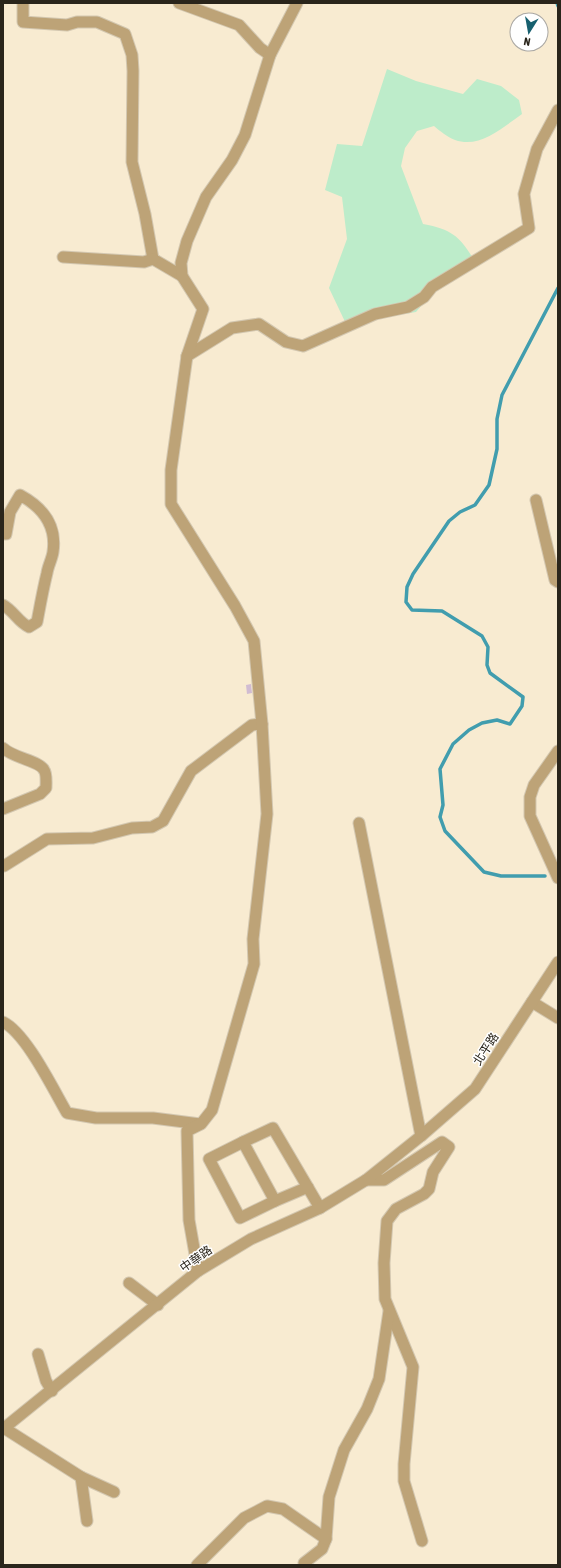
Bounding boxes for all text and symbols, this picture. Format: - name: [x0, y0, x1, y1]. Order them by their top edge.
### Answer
- north arrow: [509, 12, 549, 52]
- text: N: [523, 35, 531, 48]
- street label: 北平路: [470, 1030, 502, 1068]
- street label: 中華路: [177, 1243, 215, 1275]

